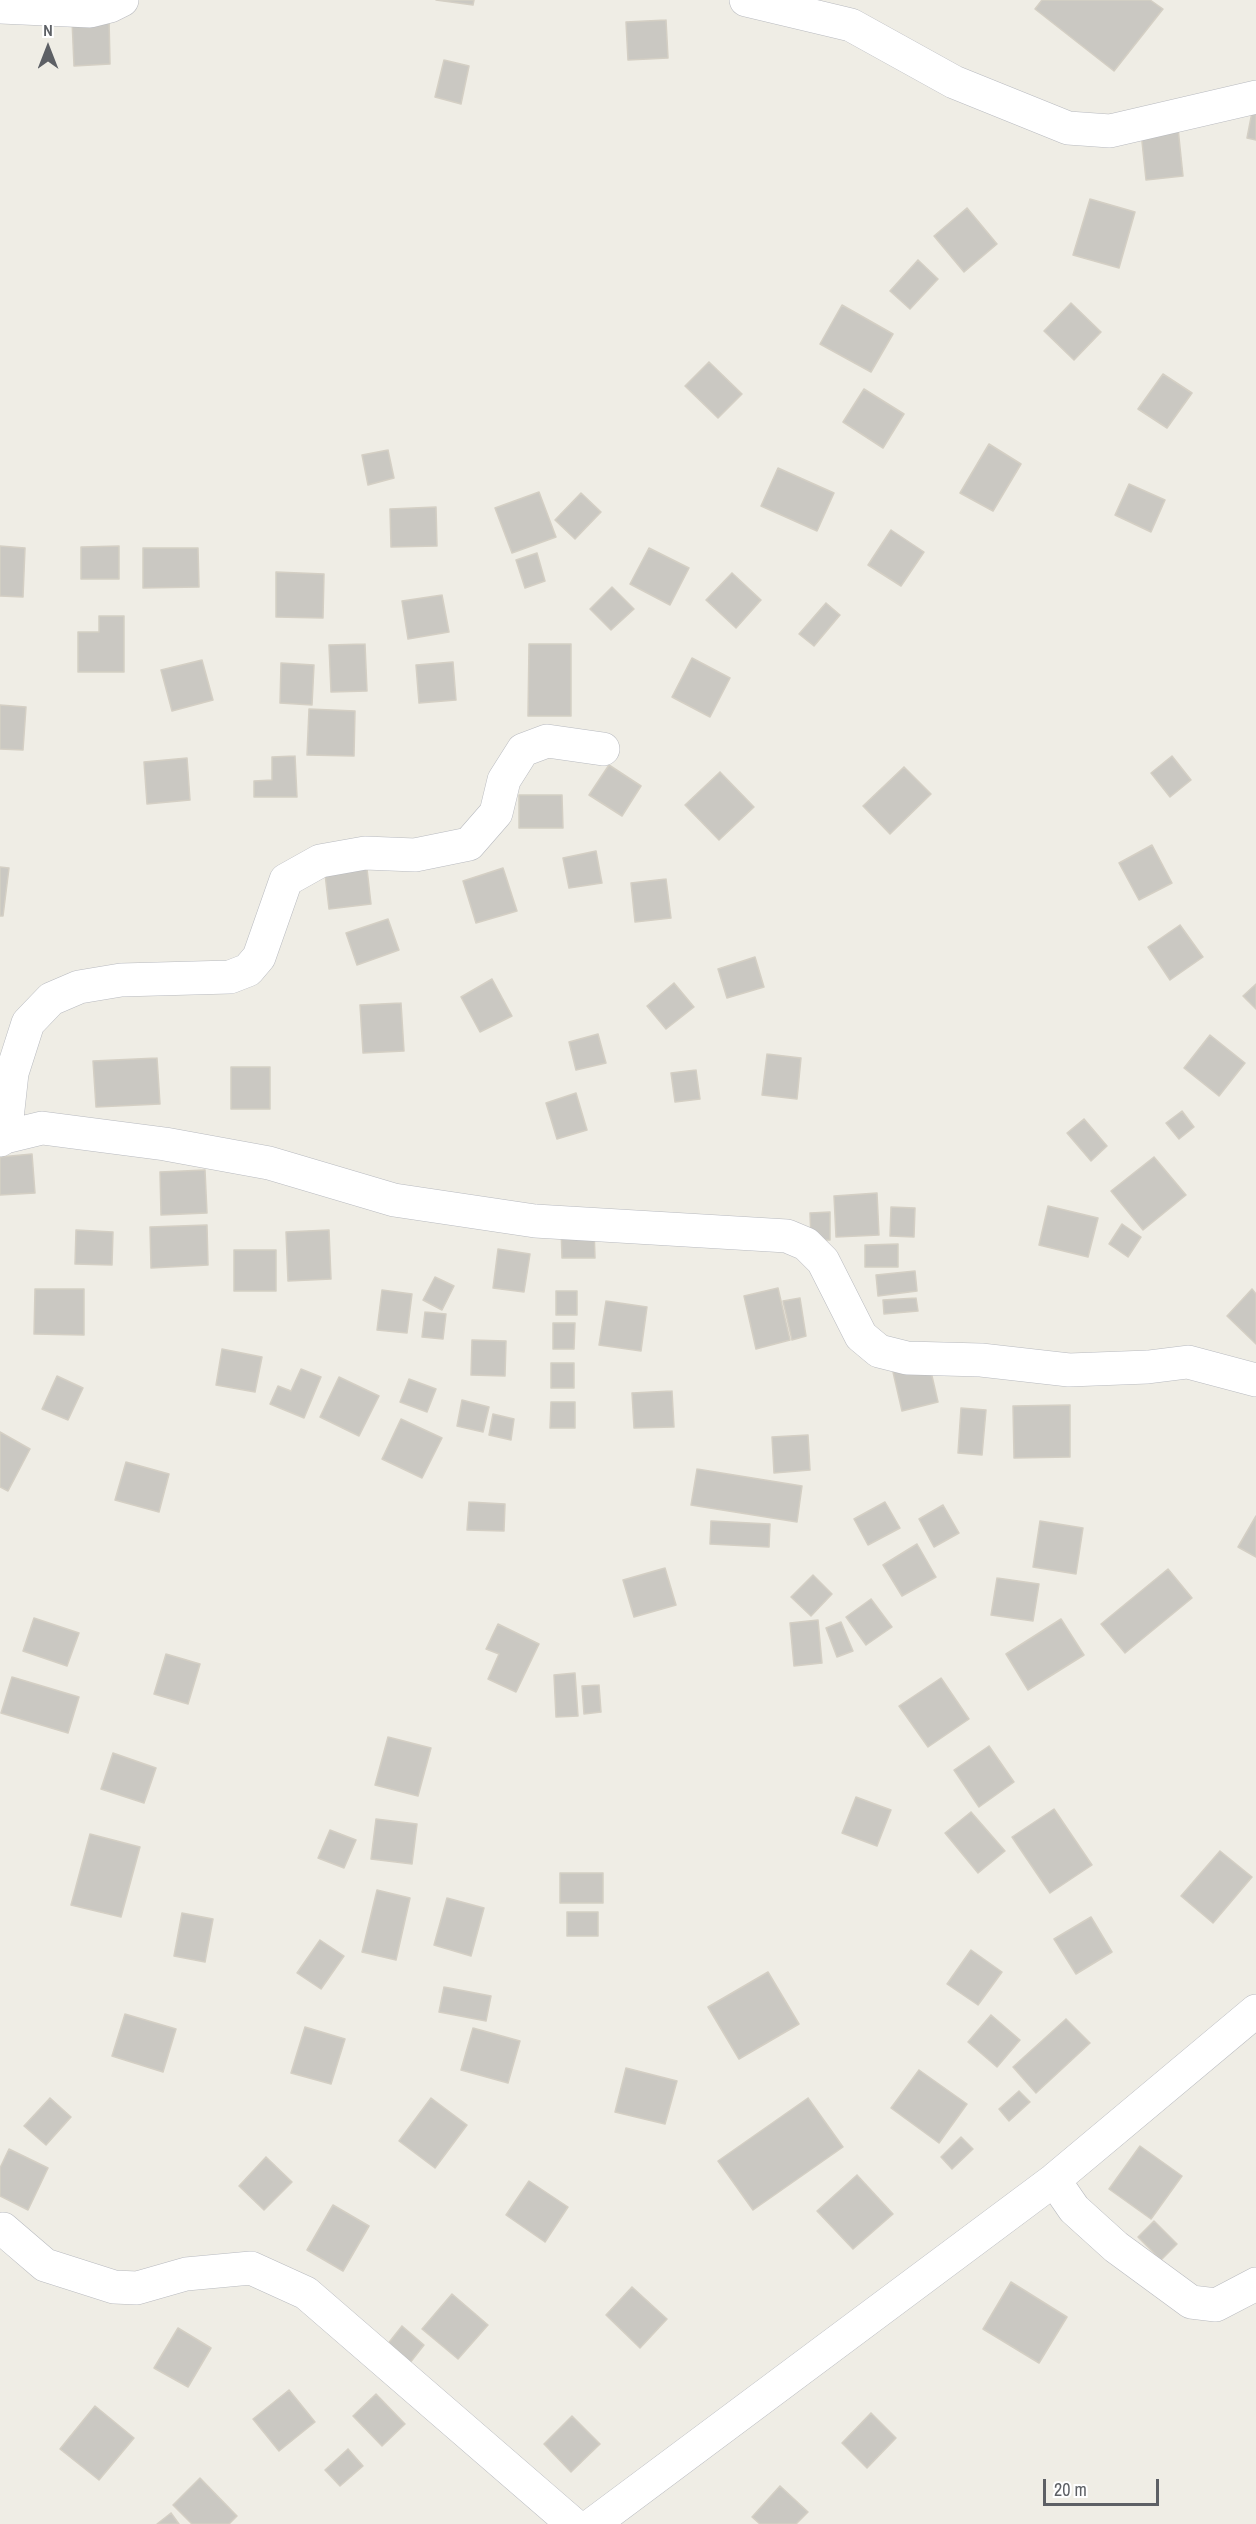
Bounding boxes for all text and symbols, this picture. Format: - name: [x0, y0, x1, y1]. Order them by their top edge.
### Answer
- north arrow: [18, 18, 78, 78]
- text: N: [43, 19, 53, 41]
- scale bar: [1046, 2467, 1162, 2505]
- text: 20 m: [1054, 2477, 1087, 2502]

